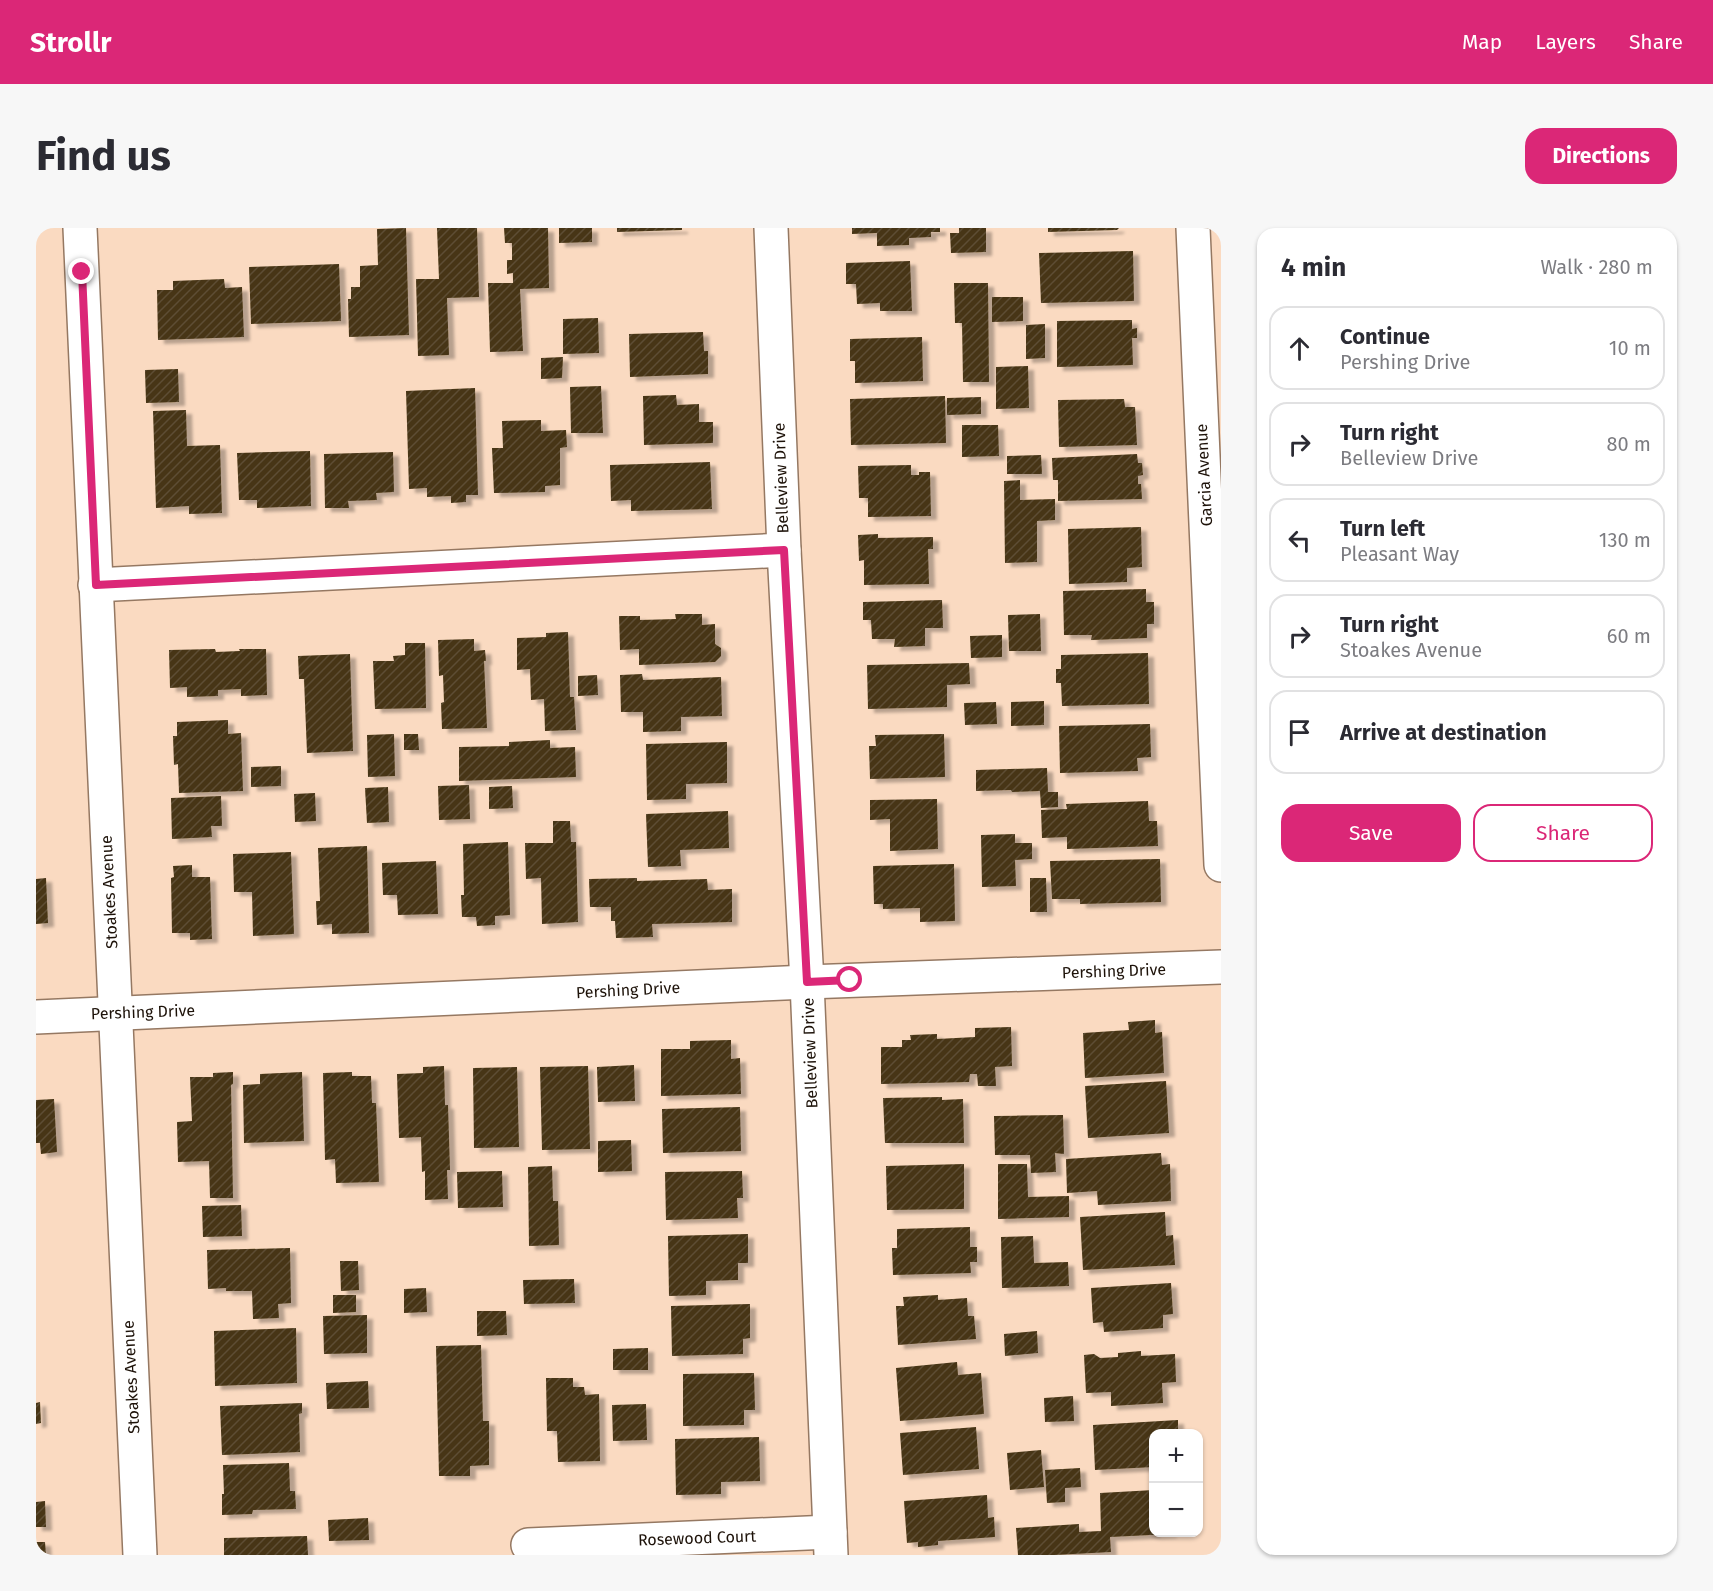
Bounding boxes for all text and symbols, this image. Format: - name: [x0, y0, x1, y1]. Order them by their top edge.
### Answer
- text: Strollr: [30, 26, 111, 59]
- text: Map: [1462, 29, 1502, 55]
- text: Layers: [1535, 29, 1596, 55]
- text: Share: [1629, 29, 1683, 55]
- button: Directions: [1525, 128, 1677, 184]
- text: Find us: [36, 131, 171, 181]
- text: 4 min: [1281, 252, 1346, 283]
- text: Walk · 280 m: [1540, 255, 1653, 279]
- route end: [68, 258, 94, 284]
- text: Continue: [1340, 323, 1430, 350]
- icon: ahead: [1283, 332, 1316, 365]
- text: 10 m: [1609, 336, 1651, 360]
- text: Pershing Drive: [1340, 350, 1470, 374]
- text: Turn right: [1340, 419, 1439, 446]
- street label: Belleview Drive: [770, 422, 792, 534]
- street label: Garcia Avenue: [1192, 423, 1216, 527]
- icon: right: [1283, 428, 1316, 461]
- text: 80 m: [1606, 432, 1651, 456]
- text: Belleview Drive: [1340, 446, 1478, 470]
- text: Turn left: [1340, 515, 1425, 542]
- icon: left: [1283, 524, 1316, 557]
- text: 130 m: [1599, 528, 1651, 552]
- text: Pleasant Way: [1340, 542, 1459, 566]
- text: Turn right: [1340, 611, 1439, 638]
- icon: right: [1283, 620, 1316, 653]
- text: 60 m: [1607, 624, 1651, 648]
- text: Stoakes Avenue: [1340, 638, 1482, 662]
- icon: arrive: [1283, 716, 1316, 749]
- text: Arrive at destination: [1340, 719, 1547, 746]
- button: Save: [1281, 804, 1461, 862]
- button: Share: [1473, 804, 1653, 862]
- street label: Stoakes Avenue: [97, 835, 121, 949]
- street label: Pershing Drive: [1062, 960, 1166, 982]
- route start: [836, 966, 862, 992]
- street label: Pershing Drive: [575, 978, 681, 1002]
- street label: Belleview Drive: [799, 997, 821, 1109]
- street label: Pershing Drive: [91, 1001, 195, 1023]
- street label: Stoakes Avenue: [119, 1320, 143, 1434]
- map controls: [1149, 1429, 1203, 1537]
- button: +: [1149, 1429, 1203, 1483]
- button: −: [1149, 1483, 1203, 1537]
- street label: Rosewood Court: [638, 1526, 757, 1550]

